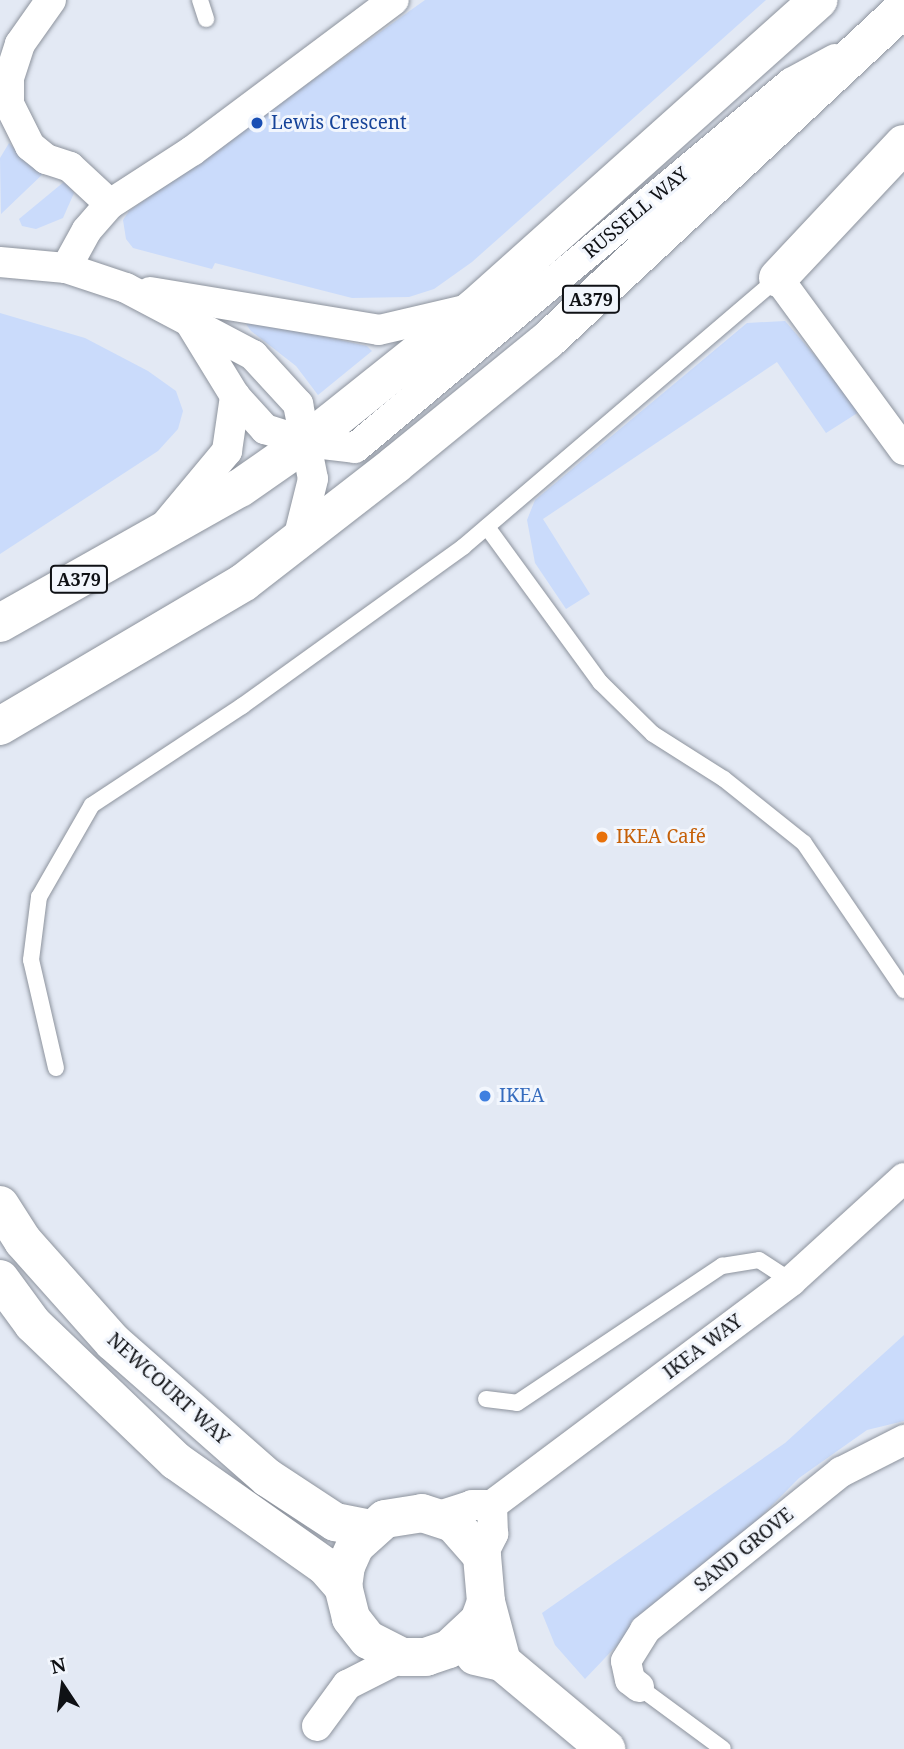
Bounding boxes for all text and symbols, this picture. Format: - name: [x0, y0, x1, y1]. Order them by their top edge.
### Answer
- place label: Lewis Crescent: [271, 112, 407, 134]
- marker: Lewis Crescent: [249, 115, 265, 131]
- street label: RUSSELL WAY: [579, 163, 693, 263]
- road number: A379: [561, 284, 621, 314]
- road number: A379: [49, 564, 109, 594]
- place label: IKEA Café: [616, 826, 706, 848]
- marker: IKEA Café: [594, 829, 610, 845]
- place label: IKEA: [499, 1085, 545, 1107]
- marker: IKEA: [477, 1088, 493, 1104]
- street label: IKEA WAY: [659, 1310, 747, 1384]
- street label: NEWCOURT WAY: [102, 1328, 234, 1450]
- street label: SAND GROVE: [690, 1503, 798, 1597]
- north arrow: [28, 1651, 98, 1721]
- text: N: [48, 1651, 68, 1680]

